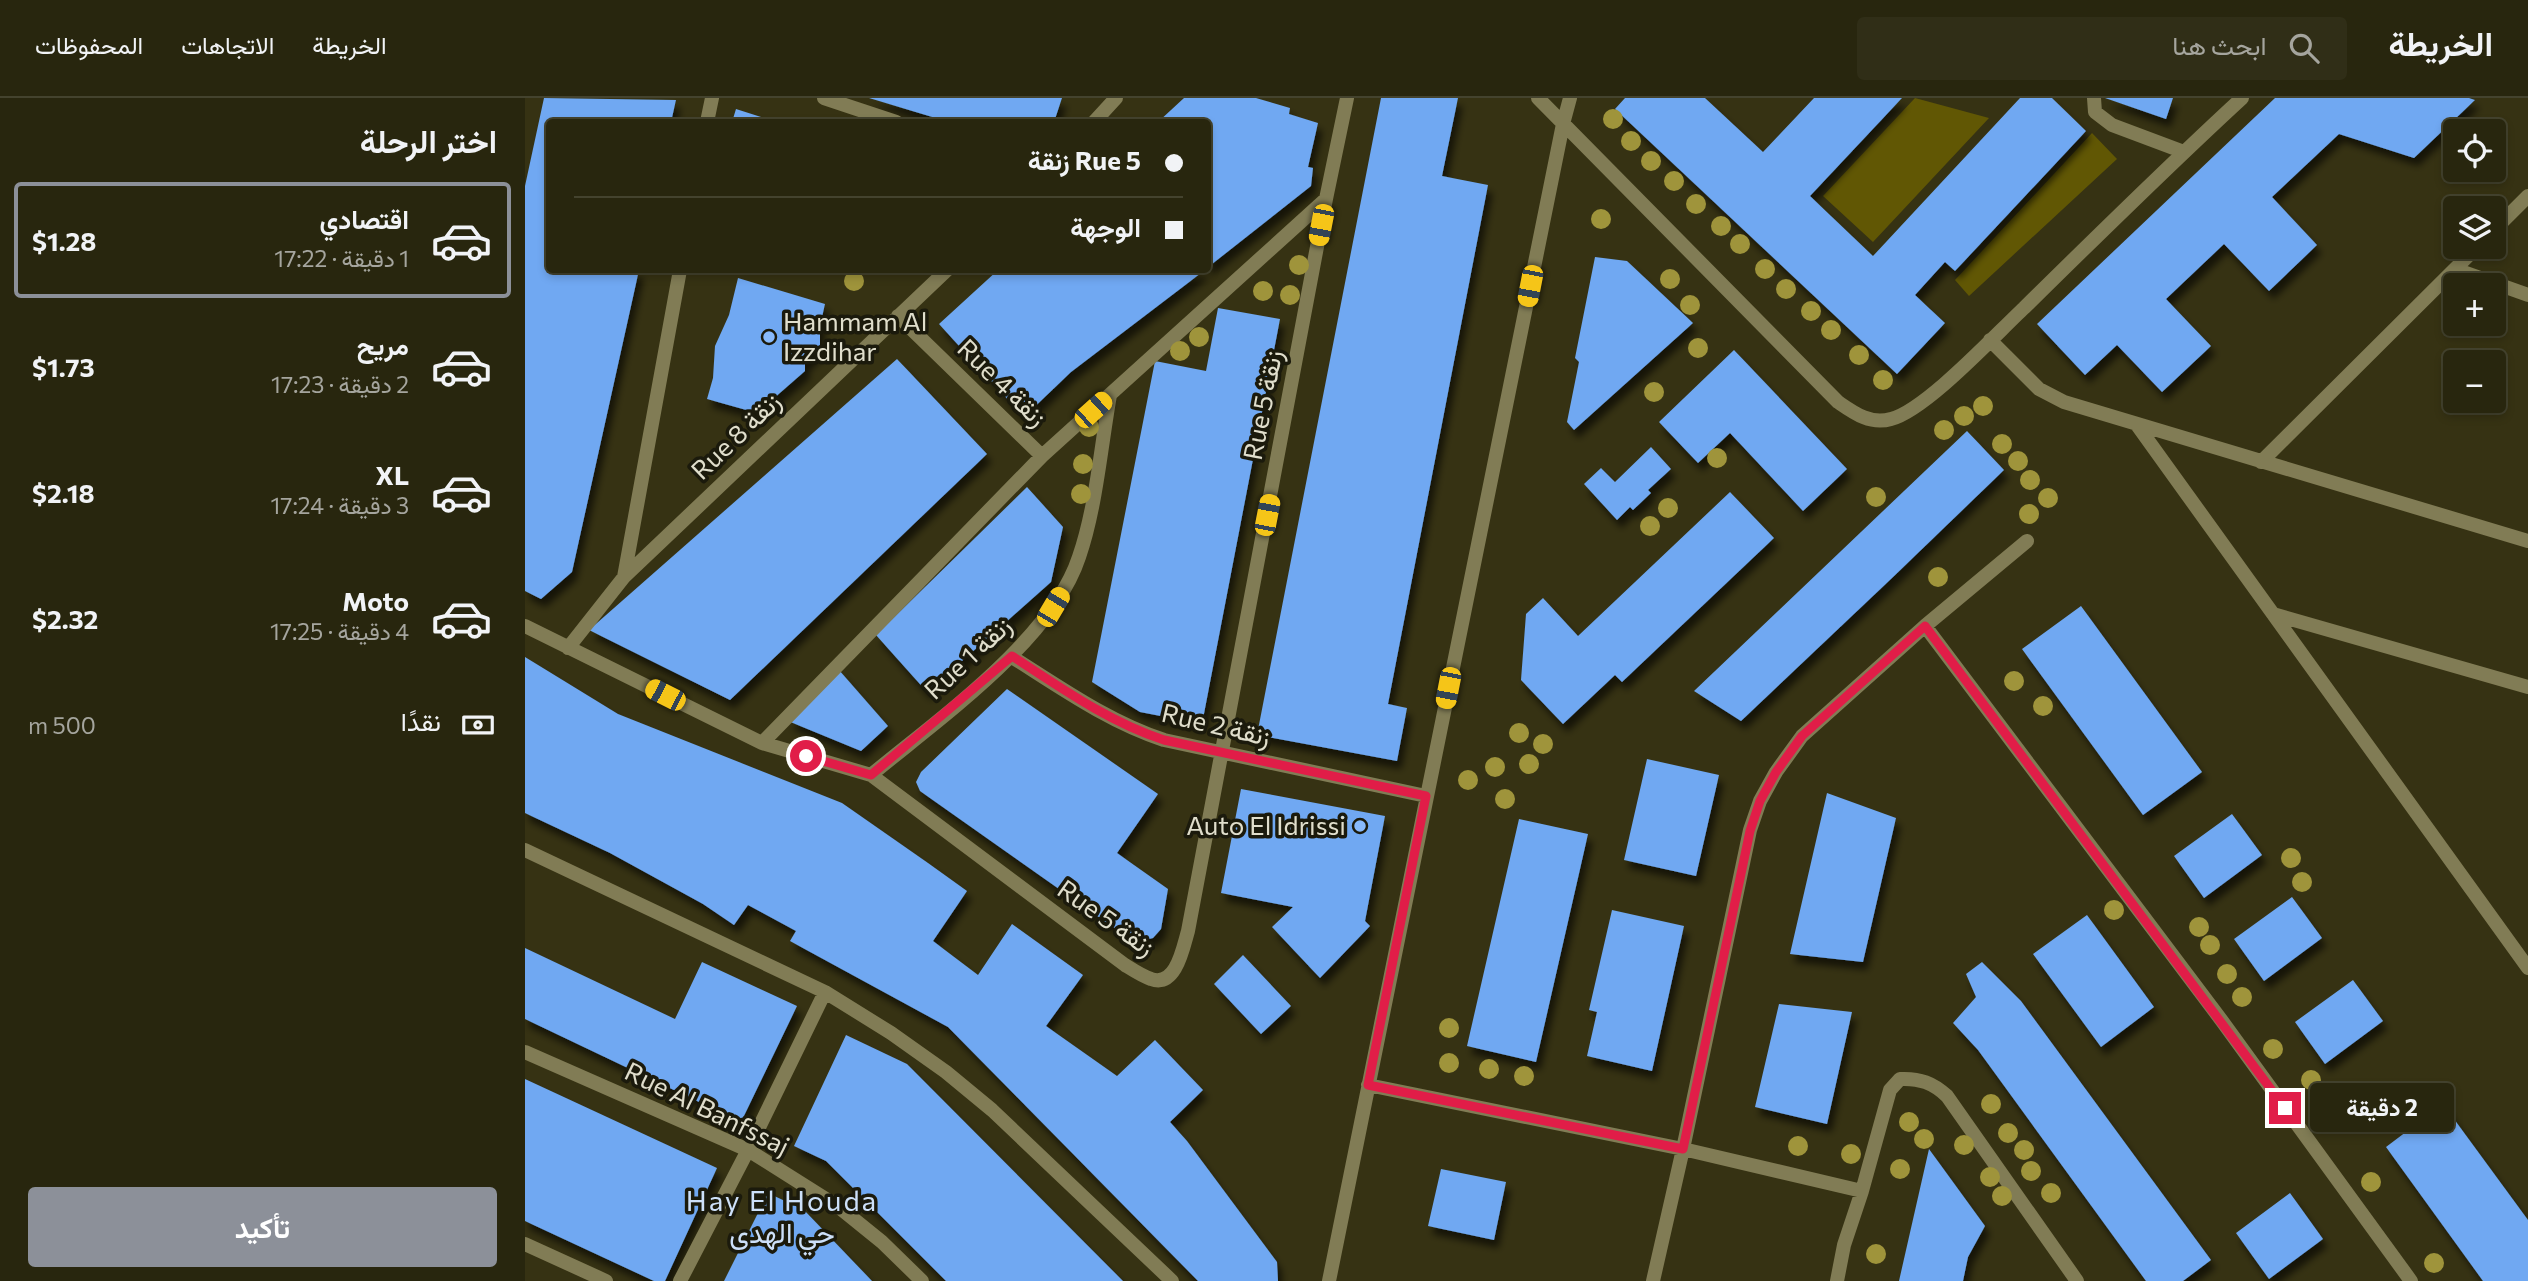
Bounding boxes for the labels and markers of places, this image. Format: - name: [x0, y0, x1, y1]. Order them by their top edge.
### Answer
- place label: Hammam Al Izzdihar: [783, 305, 927, 366]
- marker: Hammam Al Izzdihar: [761, 329, 777, 345]
- place label: Auto El Idrissi: [1186, 809, 1346, 840]
- marker: Auto El Idrissi: [1352, 818, 1368, 834]

